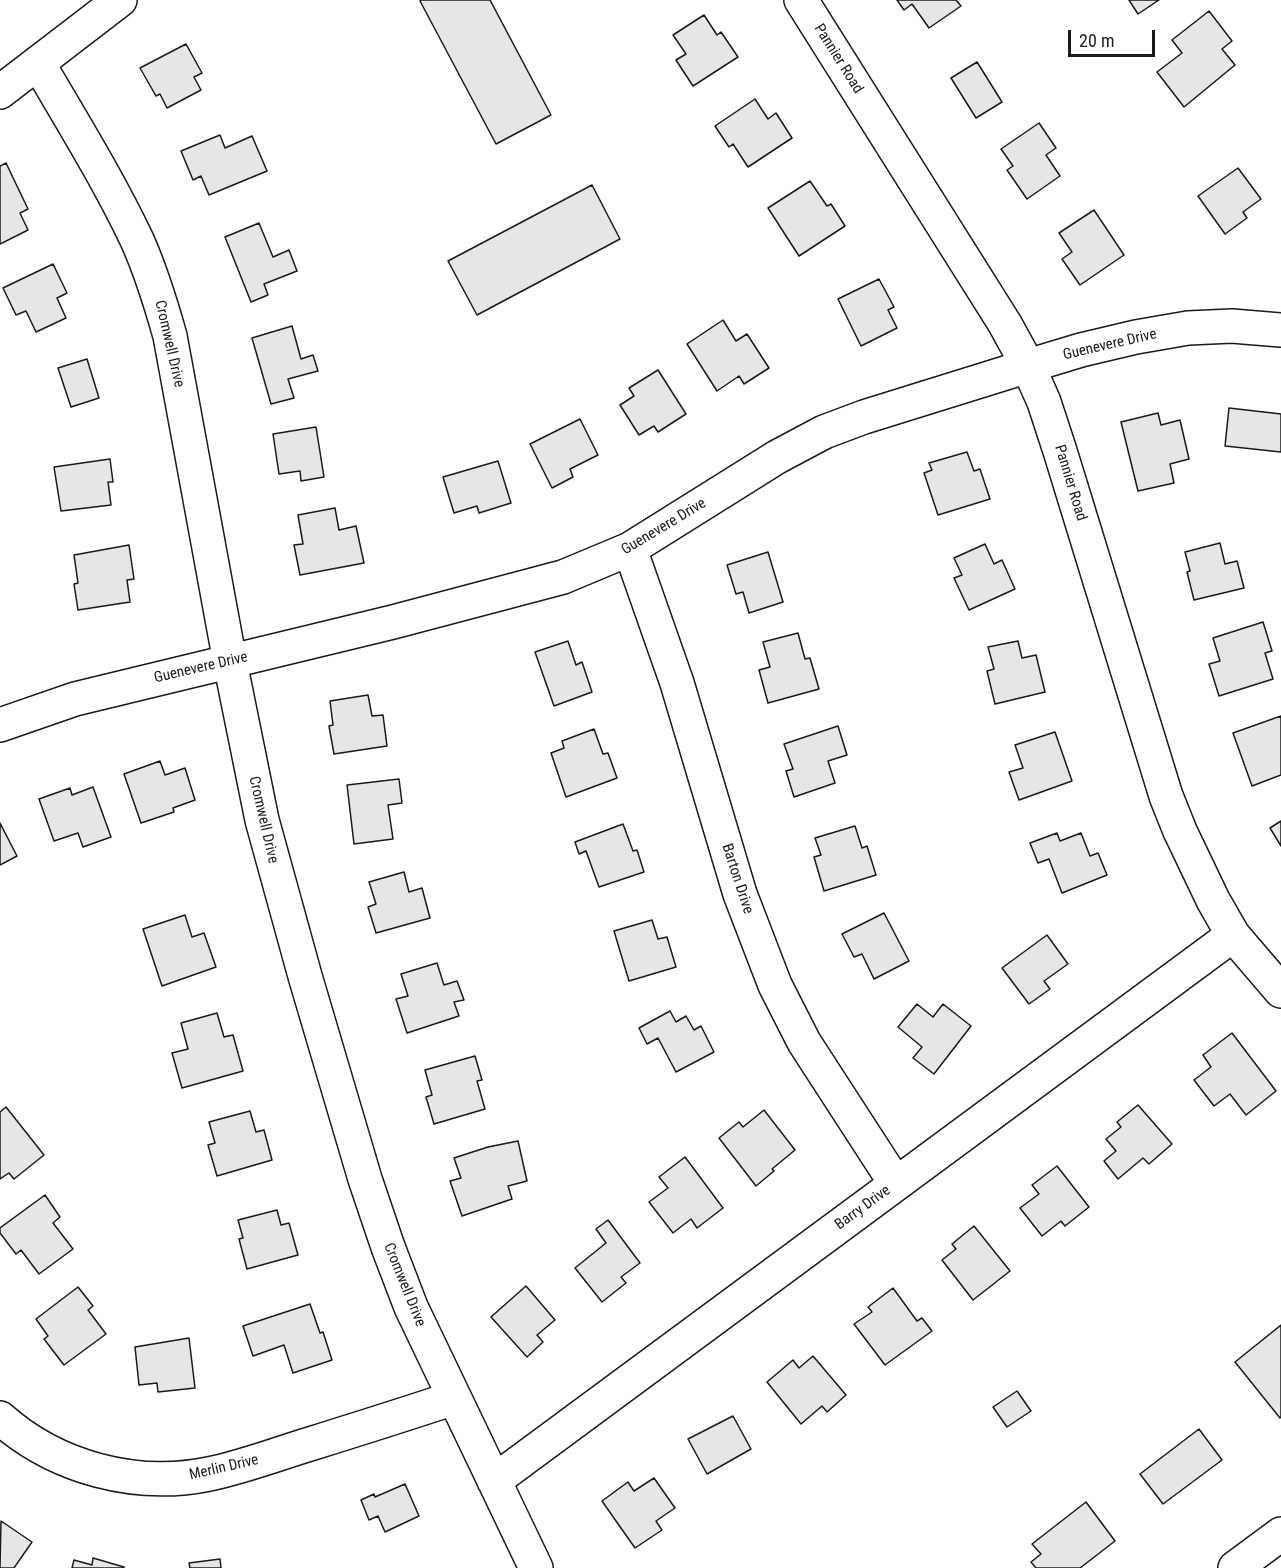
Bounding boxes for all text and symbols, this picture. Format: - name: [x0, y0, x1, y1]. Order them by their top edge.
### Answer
- scale bar: [1071, 18, 1158, 56]
- street label: Pannier Road: [810, 21, 866, 97]
- text: 20 m: [1079, 30, 1114, 51]
- street label: Cromwell Drive: [150, 299, 188, 389]
- street label: Guenevere Drive: [1061, 325, 1159, 365]
- street label: Pannier Road: [1050, 443, 1090, 523]
- street label: Guenevere Drive: [618, 495, 710, 559]
- street label: Guenevere Drive: [152, 648, 250, 688]
- street label: Cromwell Drive: [244, 775, 282, 865]
- street label: Barton Drive: [717, 842, 757, 916]
- street label: Barry Drive: [832, 1182, 894, 1234]
- street label: Cromwell Drive: [379, 1240, 429, 1330]
- street label: Merlin Drive: [188, 1451, 260, 1485]

